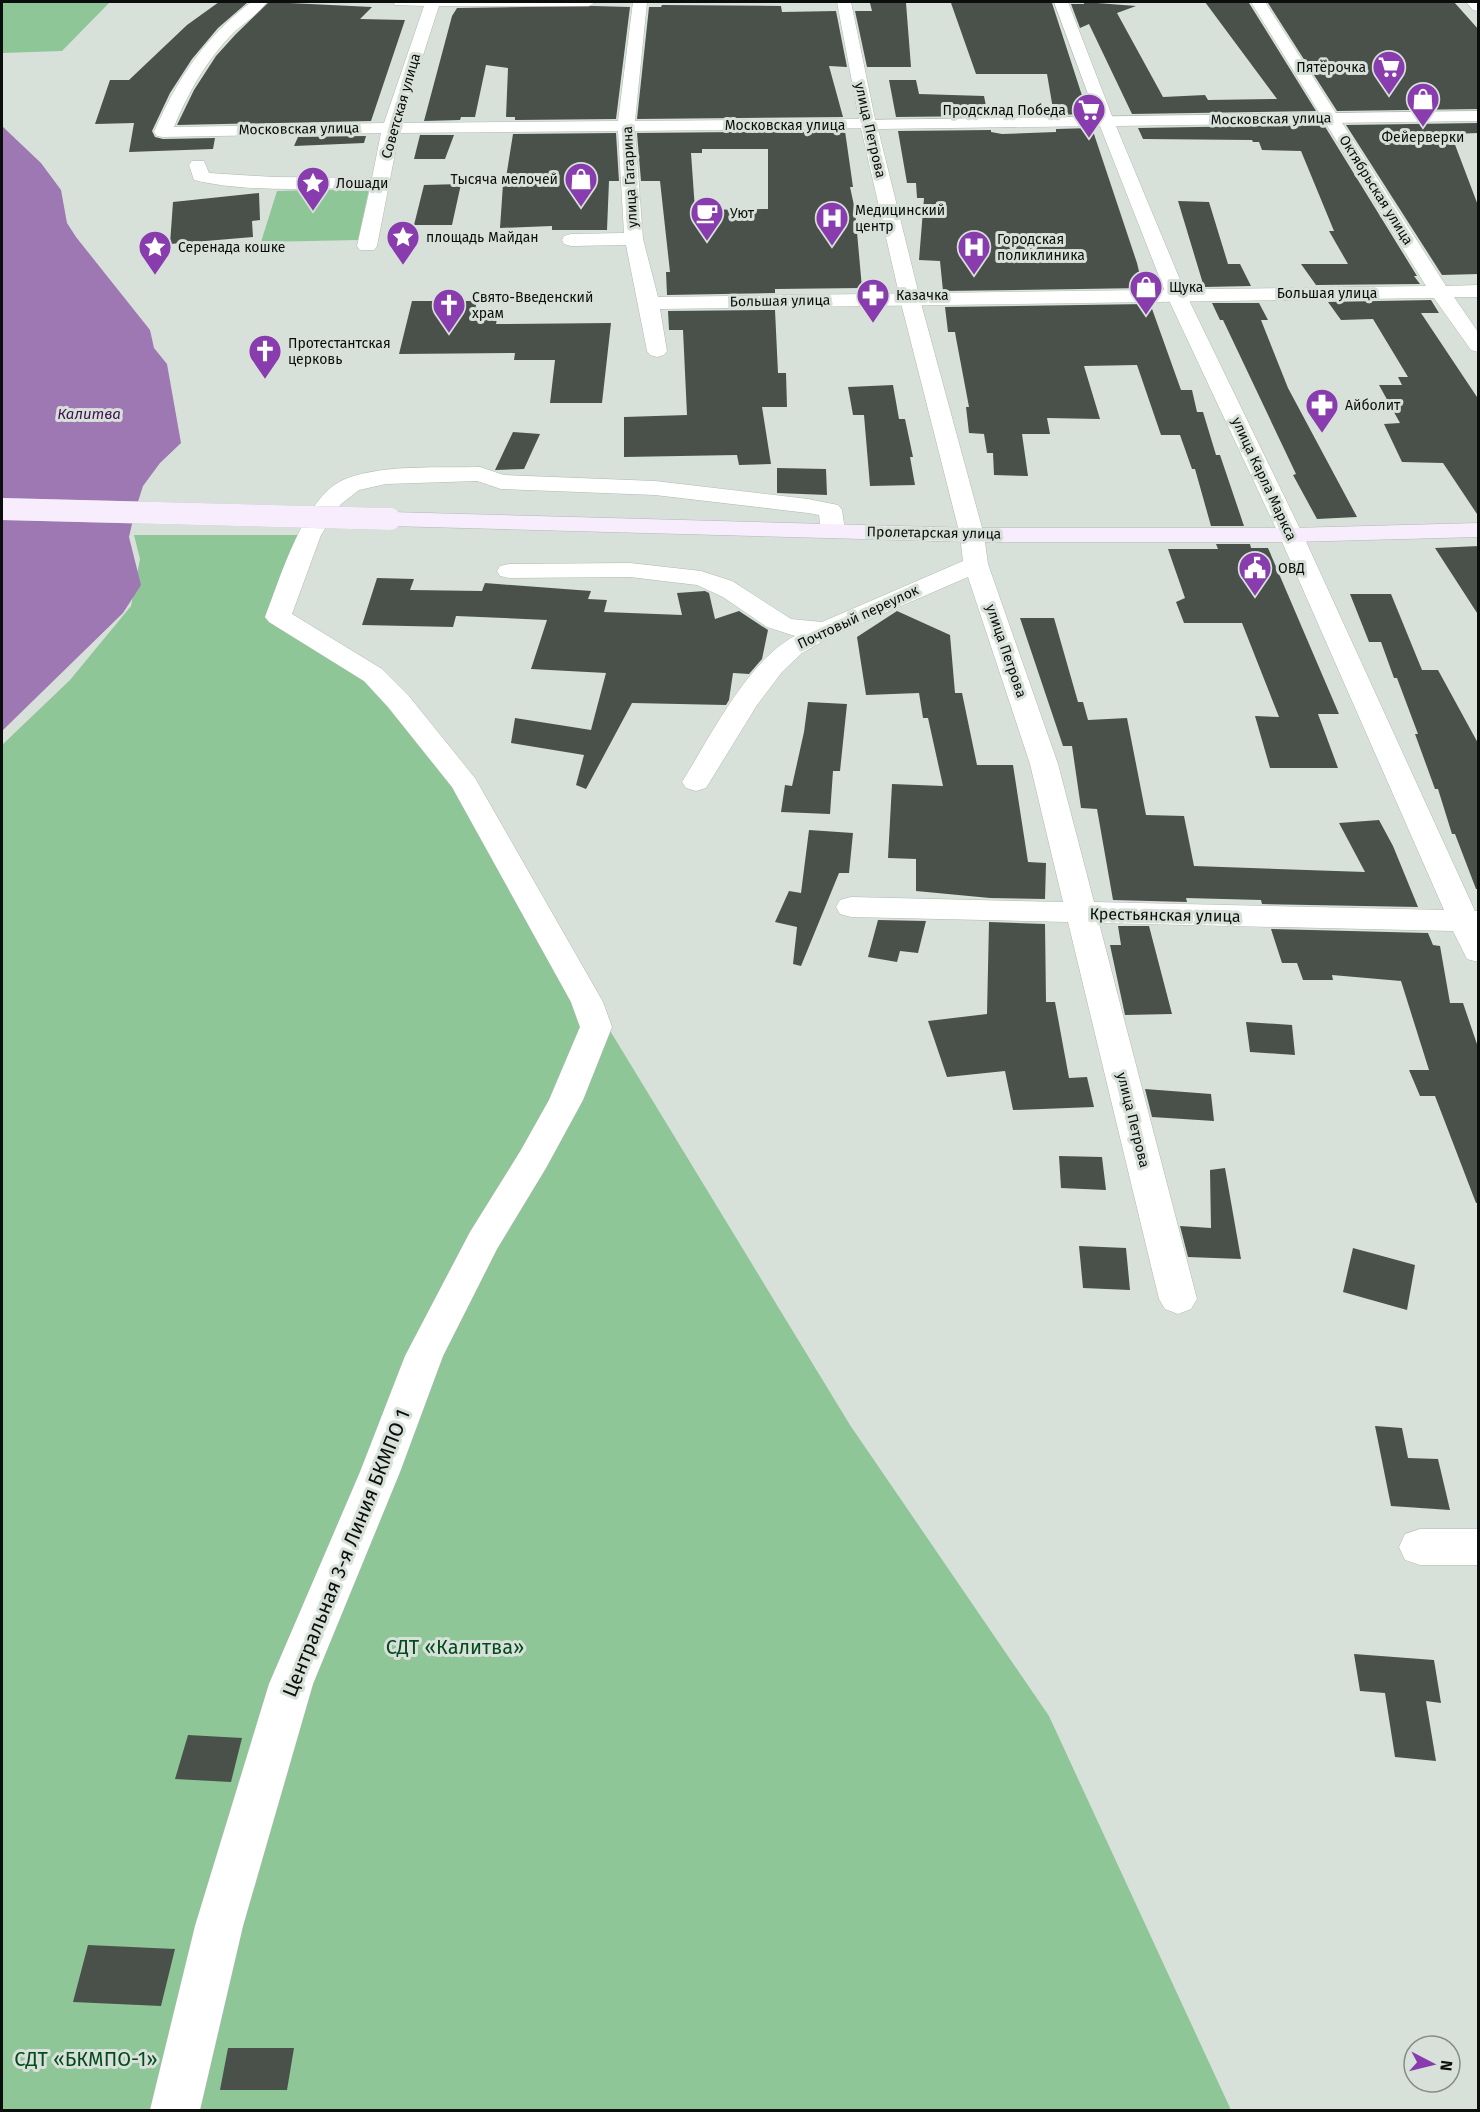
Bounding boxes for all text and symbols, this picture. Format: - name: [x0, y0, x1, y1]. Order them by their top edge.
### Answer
- supermarket icon: Пятёрочка: [1371, 49, 1407, 96]
- street label: Советская улица: [378, 51, 424, 161]
- place label: Пятёрочка: [1296, 59, 1366, 76]
- street label: улица Петрова: [851, 81, 889, 179]
- shop icon: Фейерверки: [1405, 81, 1441, 128]
- supermarket icon: Продсклад Победа: [1071, 92, 1107, 139]
- place label: Продсклад Победа: [943, 102, 1066, 119]
- street label: Московская улица: [1211, 109, 1331, 129]
- street label: Московская улица: [725, 117, 845, 134]
- street label: Московская улица: [239, 119, 359, 139]
- street label: улица Гагарина: [619, 126, 641, 228]
- place label: Фейерверки: [1382, 129, 1464, 146]
- street label: Октябрьская улица: [1335, 132, 1417, 248]
- shop icon: Тысяча мелочей: [563, 161, 599, 208]
- place icon: Лошади: [295, 165, 331, 212]
- place label: Тысяча мелочей: [451, 171, 558, 188]
- place label: Лошади: [336, 175, 388, 192]
- cafe icon: Уют: [689, 195, 725, 242]
- hospital icon: Медицинский центр: [814, 200, 850, 247]
- place label: Медицинский центр: [855, 202, 945, 235]
- place label: Уют: [730, 205, 755, 222]
- place icon: площадь Майдан: [385, 219, 421, 266]
- place icon: Серенада кошке: [137, 229, 173, 276]
- place label: площадь Майдан: [426, 229, 539, 246]
- hospital icon: Городская поликлиника: [956, 229, 992, 276]
- place label: Городская поликлиника: [997, 231, 1085, 264]
- place label: Серенада кошке: [178, 239, 285, 256]
- shop icon: Щука: [1128, 269, 1164, 316]
- pharmacy icon: Казачка: [855, 277, 891, 324]
- place label: Щука: [1169, 279, 1203, 296]
- street label: Большая улица: [1277, 285, 1377, 302]
- church icon: Свято-Введенский храм: [431, 287, 467, 334]
- place label: Казачка: [896, 287, 949, 304]
- place label: Свято-Введенский храм: [472, 289, 593, 322]
- street label: Большая улица: [730, 292, 830, 310]
- church icon: Протестантская церковь: [247, 333, 283, 380]
- place label: Протестантская церковь: [288, 335, 391, 368]
- pharmacy icon: Айболит: [1304, 387, 1340, 434]
- place label: Айболит: [1345, 397, 1401, 414]
- water label: Калитва: [57, 405, 121, 423]
- street label: улица Карла Маркса: [1228, 415, 1300, 543]
- street label: Пролетарская улица: [867, 523, 1001, 543]
- public building icon: ОВД: [1237, 550, 1273, 597]
- place label: ОВД: [1278, 560, 1305, 577]
- street label: Почтовый переулок: [795, 581, 922, 653]
- street label: улица Петрова: [982, 602, 1030, 700]
- street label: Крестьянская улица: [1089, 904, 1241, 926]
- street label: улица Петрова: [1113, 1071, 1153, 1169]
- street label: Центральная 3-я Линия БКМПО 1: [277, 1406, 415, 1700]
- park label: СДТ «Калитва»: [386, 1635, 524, 1659]
- north arrow: [1402, 2034, 1462, 2094]
- park label: СДТ «БКМПО-1»: [14, 2047, 158, 2071]
- text: N: [1436, 2059, 1456, 2072]

